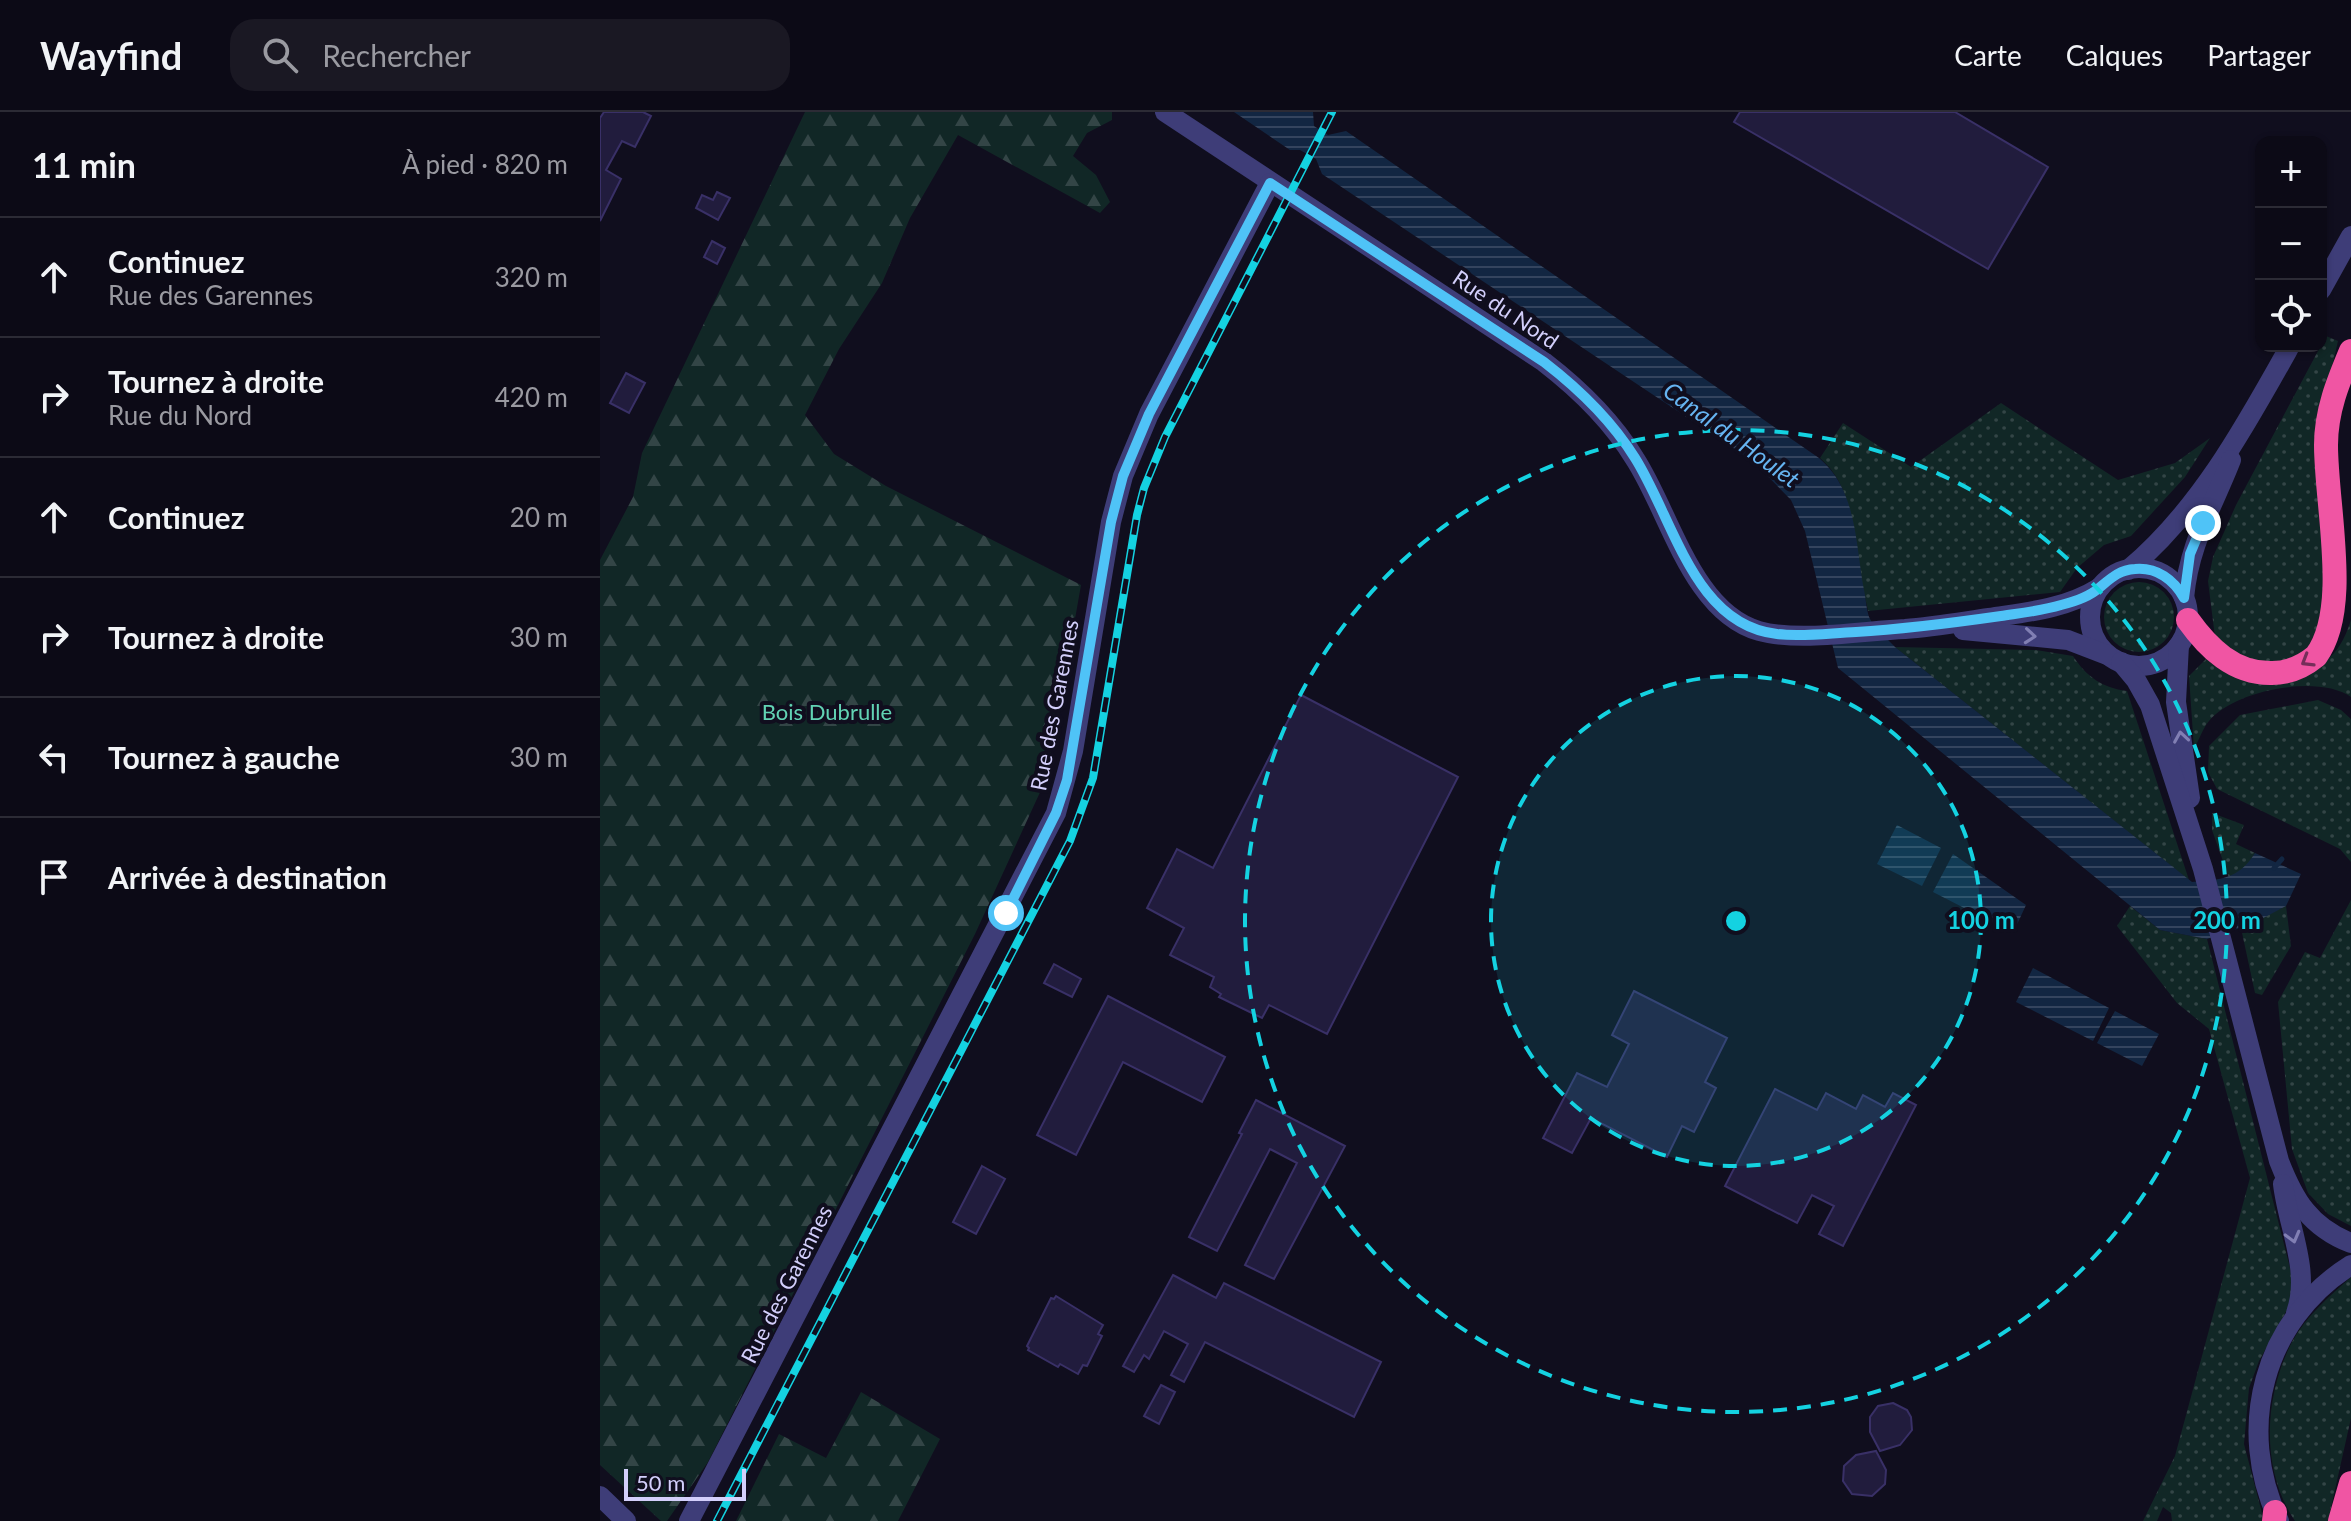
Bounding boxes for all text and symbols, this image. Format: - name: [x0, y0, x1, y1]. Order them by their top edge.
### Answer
- search box: [230, 19, 790, 91]
- text: Wayfind: [40, 32, 182, 78]
- icon: search: [258, 33, 302, 77]
- text: Rechercher: [322, 37, 471, 73]
- text: Carte: [1954, 38, 2022, 72]
- text: Calques: [2066, 38, 2163, 72]
- text: Partager: [2207, 38, 2311, 72]
- map controls: [2255, 136, 2327, 352]
- button: +: [2255, 136, 2327, 208]
- text: 11 min: [32, 144, 136, 185]
- text: À pied · 820 m: [402, 148, 568, 180]
- button: −: [2255, 208, 2327, 280]
- text: Continuez: [108, 243, 244, 279]
- icon: ahead: [32, 255, 76, 299]
- text: 320 m: [495, 261, 568, 293]
- street label: Rue du Nord: [1448, 264, 1564, 354]
- text: Rue des Garennes: [108, 279, 313, 311]
- button: locate: [2255, 280, 2327, 352]
- text: Tournez à droite: [108, 363, 324, 399]
- icon: right: [32, 375, 76, 419]
- water label: Canal du Houlet: [1658, 375, 1806, 493]
- text: 420 m: [495, 381, 568, 413]
- text: Rue du Nord: [108, 399, 252, 431]
- icon: ahead: [32, 495, 76, 539]
- text: Continuez: [108, 499, 244, 535]
- text: 20 m: [510, 501, 568, 533]
- route end: [2185, 505, 2221, 541]
- icon: right: [32, 615, 76, 659]
- street label: Rue des Garennes: [1024, 617, 1084, 793]
- text: Tournez à droite: [108, 619, 324, 655]
- text: 30 m: [510, 621, 568, 653]
- one-way arrow: [2024, 627, 2037, 644]
- one-way arrow: [2301, 651, 2316, 667]
- park label: Bois Dubrulle: [762, 698, 892, 725]
- one-way arrow: [2173, 730, 2190, 744]
- icon: left: [32, 735, 76, 779]
- text: Tournez à gauche: [108, 739, 340, 775]
- text: 30 m: [510, 741, 568, 773]
- icon: arrive: [32, 855, 76, 899]
- text: Arrivée à destination: [108, 859, 387, 895]
- route start: [988, 895, 1024, 931]
- text: 100 m: [1947, 905, 2015, 934]
- text: 200 m: [2193, 905, 2261, 934]
- centre of rings: [1722, 907, 1750, 935]
- street label: Rue des Garennes: [735, 1200, 837, 1368]
- one-way arrow: [2284, 1230, 2301, 1244]
- scale bar: [624, 1465, 746, 1501]
- text: 50 m: [636, 1469, 685, 1496]

